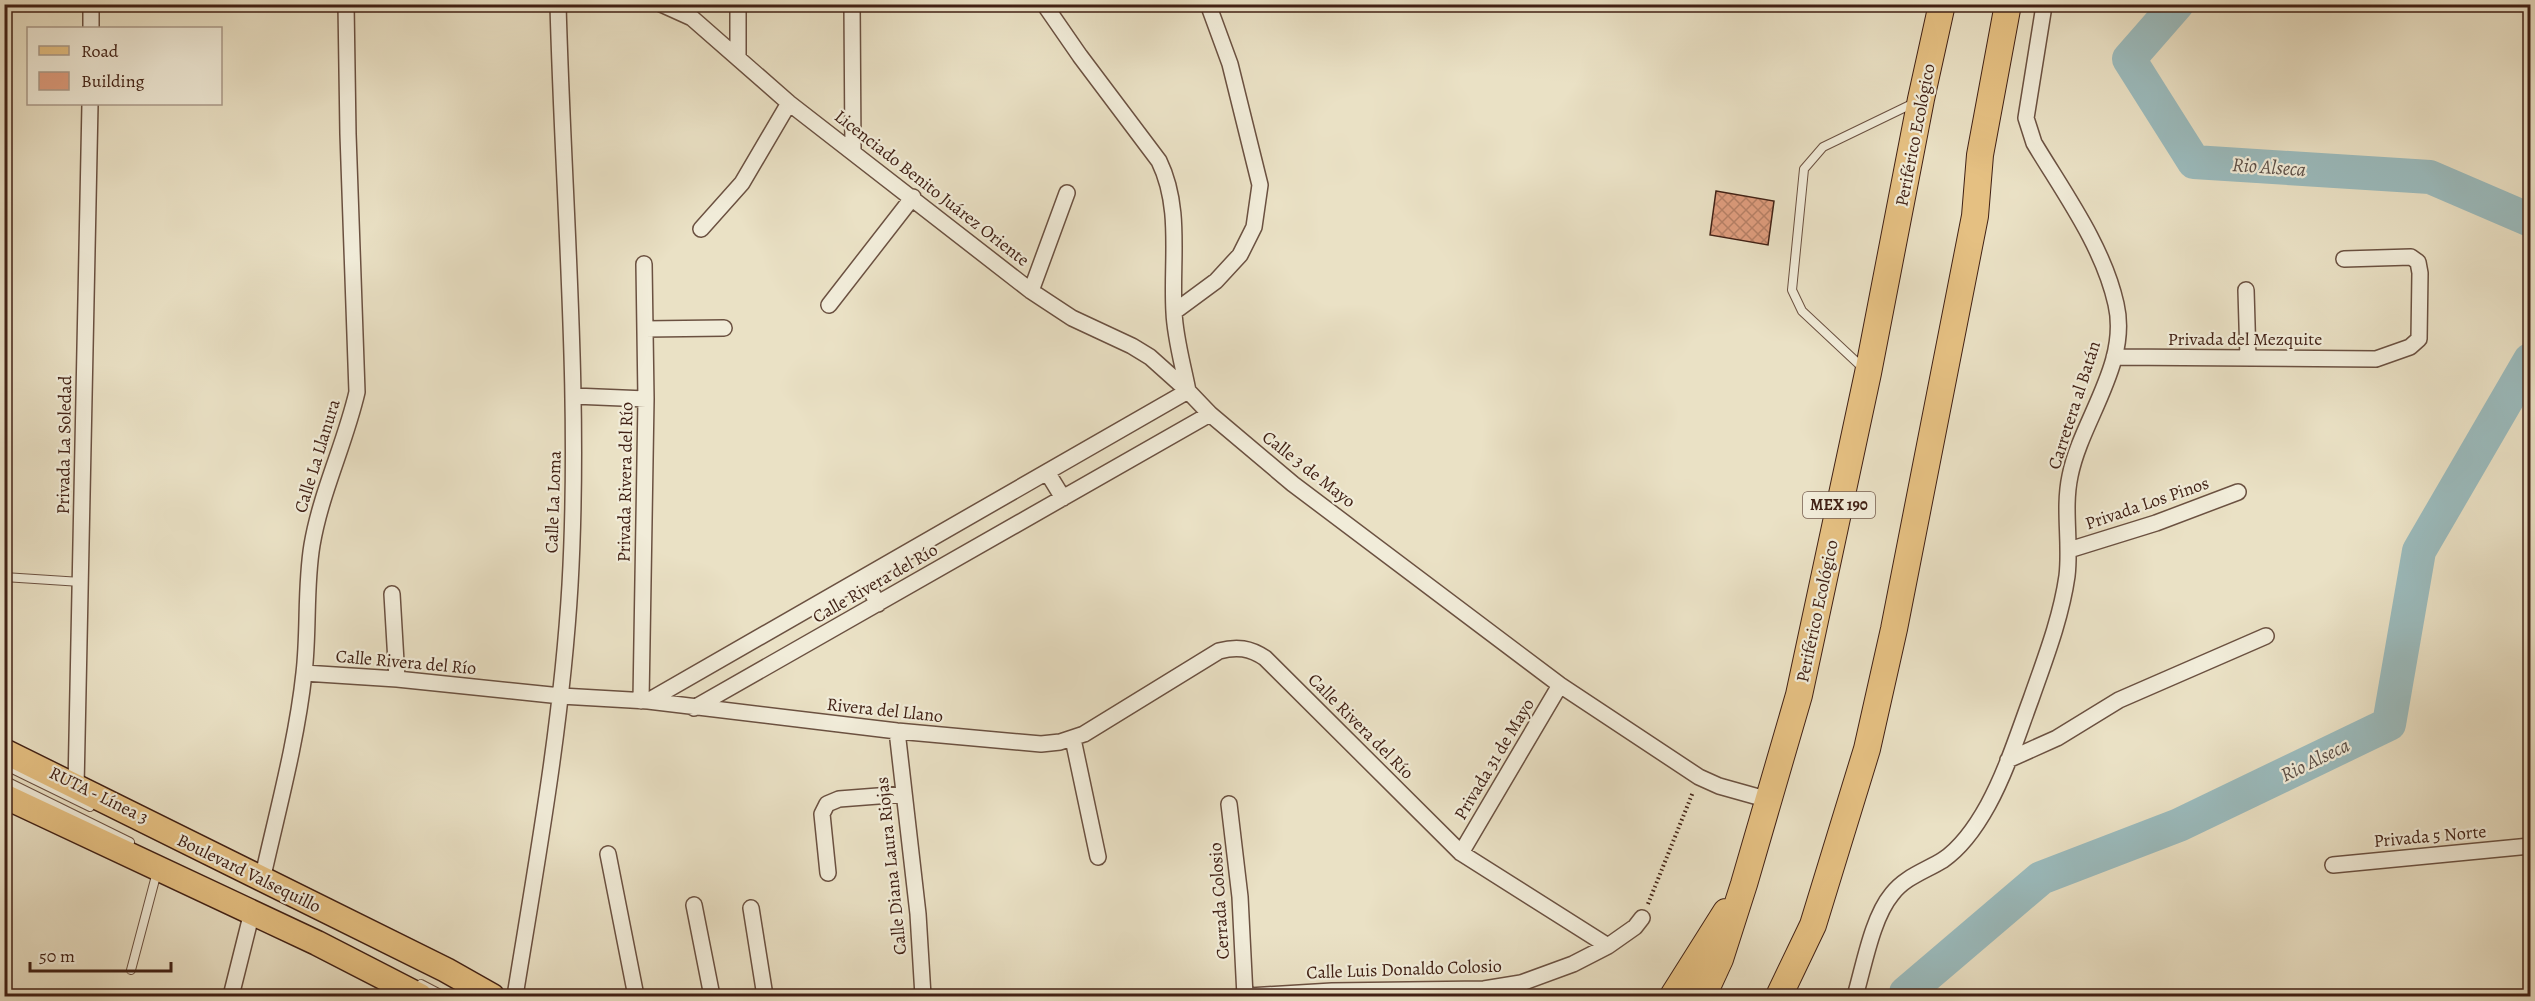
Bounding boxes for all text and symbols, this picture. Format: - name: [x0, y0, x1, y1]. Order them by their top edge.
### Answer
- legend: [27, 27, 222, 105]
- text: Road: [81, 39, 119, 63]
- street label: Periférico Ecológico: [1889, 62, 1941, 208]
- text: Building: [81, 69, 145, 93]
- street label: Licenciado Benito Juárez Oriente: [830, 104, 1034, 272]
- water label: Rio Alseca: [2231, 151, 2307, 183]
- street label: Privada del Mezquite: [2168, 327, 2322, 351]
- street label: Carretera al Batán: [2042, 338, 2106, 472]
- street label: Privada La Soledad: [51, 375, 77, 515]
- street label: Calle La Llanura: [288, 396, 346, 516]
- street label: Privada Rivera del Río: [612, 402, 638, 562]
- street label: Calle 3 de Mayo: [1257, 425, 1361, 513]
- street label: Calle La Loma: [539, 450, 567, 554]
- street label: Privada Los Pinos: [2082, 471, 2212, 535]
- road number: MEX 190: [1803, 492, 1875, 518]
- street label: Calle Rivera del Río: [808, 537, 942, 629]
- street label: Periférico Ecológico: [1790, 538, 1844, 684]
- street label: Calle Rivera del Río: [335, 644, 477, 680]
- street label: Calle Rivera del Río: [1303, 668, 1419, 784]
- street label: Rivera del Llano: [826, 692, 944, 728]
- street label: Privada 31 de Mayo: [1448, 694, 1540, 824]
- water label: Rio Alseca: [2276, 732, 2354, 788]
- street label: RUTA - Línea 3: [45, 761, 153, 829]
- street label: Calle Diana Laura Riojas: [870, 776, 912, 956]
- street label: Privada 5 Norte: [2373, 819, 2487, 853]
- street label: Boulevard Valsequillo: [173, 828, 325, 918]
- street label: Cerrada Colosio: [1203, 842, 1235, 960]
- scale bar: [30, 935, 171, 973]
- text: 50 m: [39, 944, 75, 968]
- street label: Calle Luis Donaldo Colosio: [1306, 954, 1502, 984]

